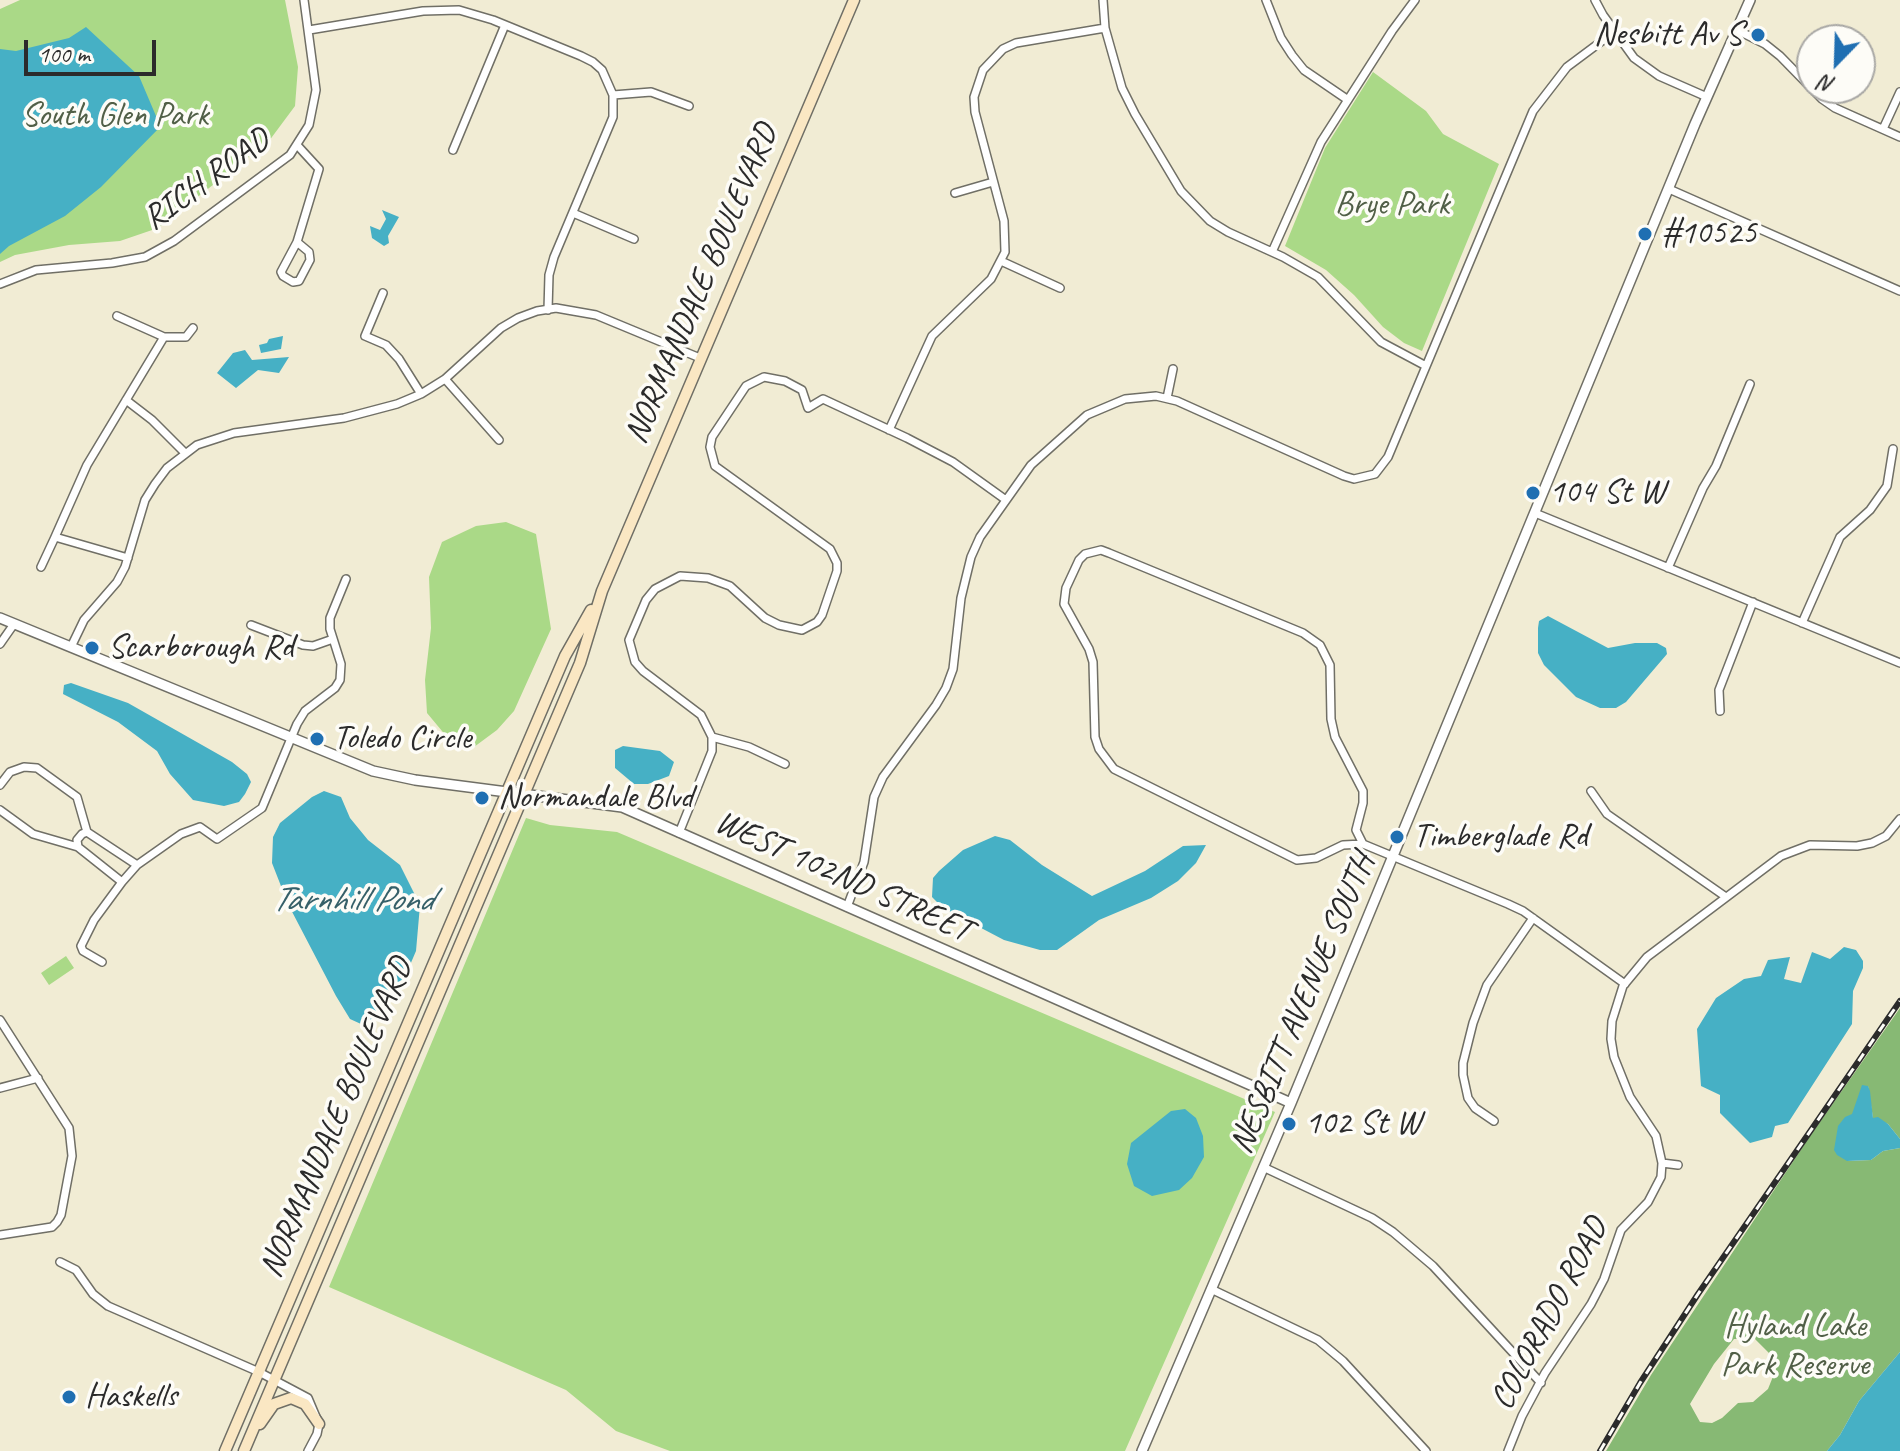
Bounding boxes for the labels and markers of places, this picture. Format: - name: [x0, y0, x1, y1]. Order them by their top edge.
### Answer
- place label: Nesbitt Av S: [1594, 15, 1742, 55]
- marker: Nesbitt Av S: [1749, 26, 1767, 44]
- place label: #10525: [1661, 214, 1757, 254]
- marker: #10525: [1636, 225, 1654, 243]
- place label: 104 St W: [1549, 473, 1664, 513]
- marker: 104 St W: [1524, 484, 1542, 502]
- place label: Scarborough Rd: [108, 628, 294, 668]
- marker: Scarborough Rd: [83, 639, 101, 657]
- place label: Toledo Circle: [333, 719, 471, 759]
- marker: Toledo Circle: [308, 730, 326, 748]
- place label: Normandale Blvd: [498, 778, 693, 818]
- marker: Normandale Blvd: [473, 789, 491, 807]
- place label: Timberglade Rd: [1413, 817, 1588, 857]
- marker: Timberglade Rd: [1388, 828, 1406, 846]
- place label: 102 St W: [1305, 1104, 1420, 1144]
- marker: 102 St W: [1280, 1115, 1298, 1133]
- place label: Haskells: [85, 1377, 177, 1417]
- marker: Haskells: [60, 1388, 78, 1406]

